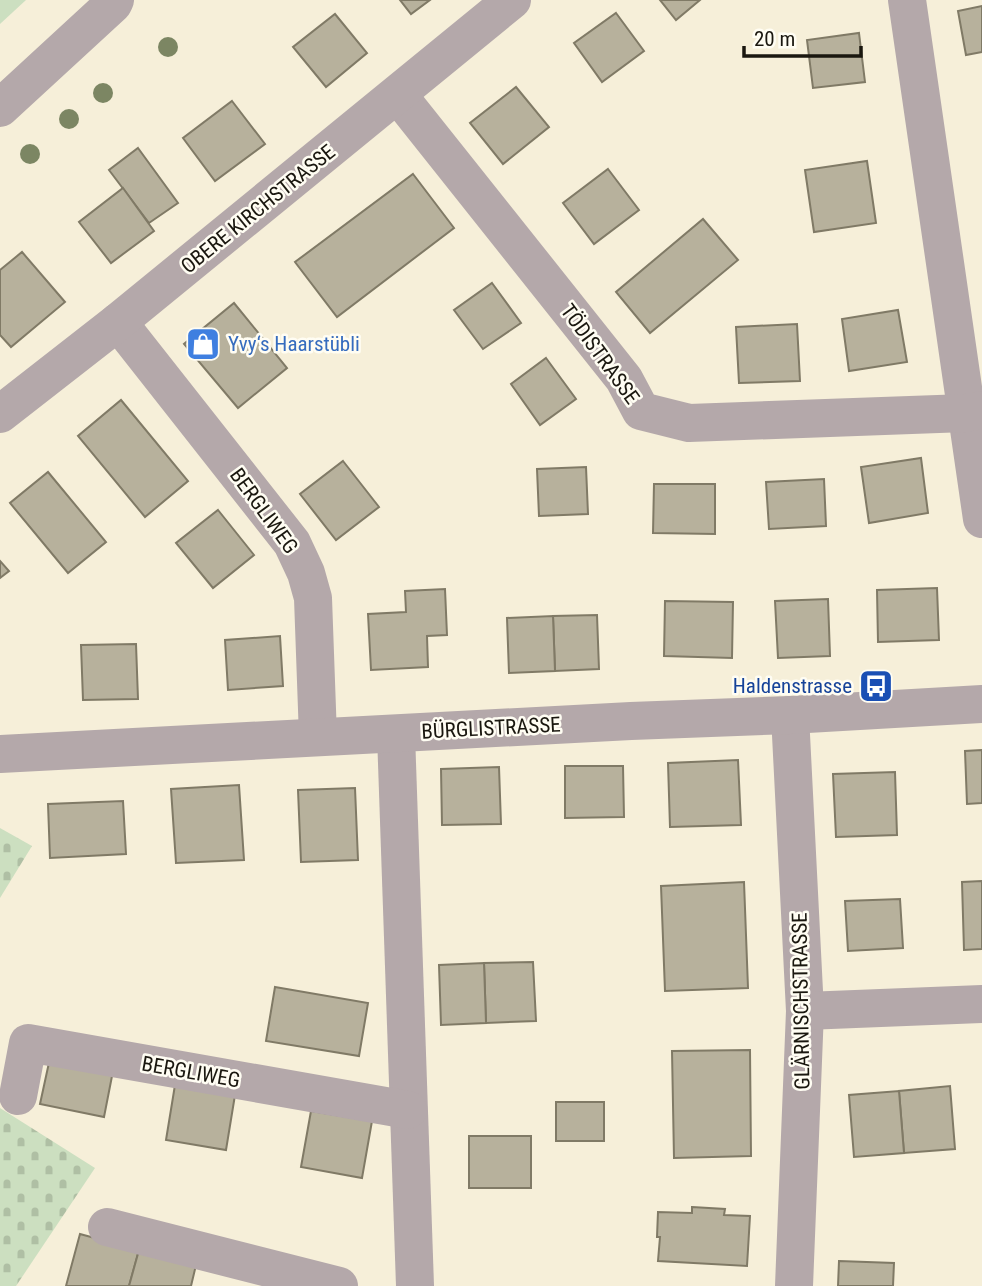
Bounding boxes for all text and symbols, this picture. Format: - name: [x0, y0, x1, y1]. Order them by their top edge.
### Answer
- scale bar: [744, 14, 861, 58]
- text: 20 m: [754, 27, 795, 51]
- street label: OBERE KIRCHSTRASSE: [176, 140, 340, 278]
- street label: TÖDISTRASSE: [556, 299, 644, 409]
- shop icon: Yvy‘s Haarstübli: [184, 325, 222, 363]
- place label: Yvy‘s Haarstübli: [228, 332, 360, 356]
- street label: BERGLIWEG: [225, 464, 303, 558]
- bus stop icon: Haldenstrasse: [857, 667, 895, 705]
- place label: Haldenstrasse: [733, 674, 852, 698]
- street label: BÜRGLISTRASSE: [421, 712, 561, 744]
- street label: GLÄRNISCHSTRASSE: [787, 912, 815, 1090]
- street label: BERGLIWEG: [140, 1052, 242, 1092]

